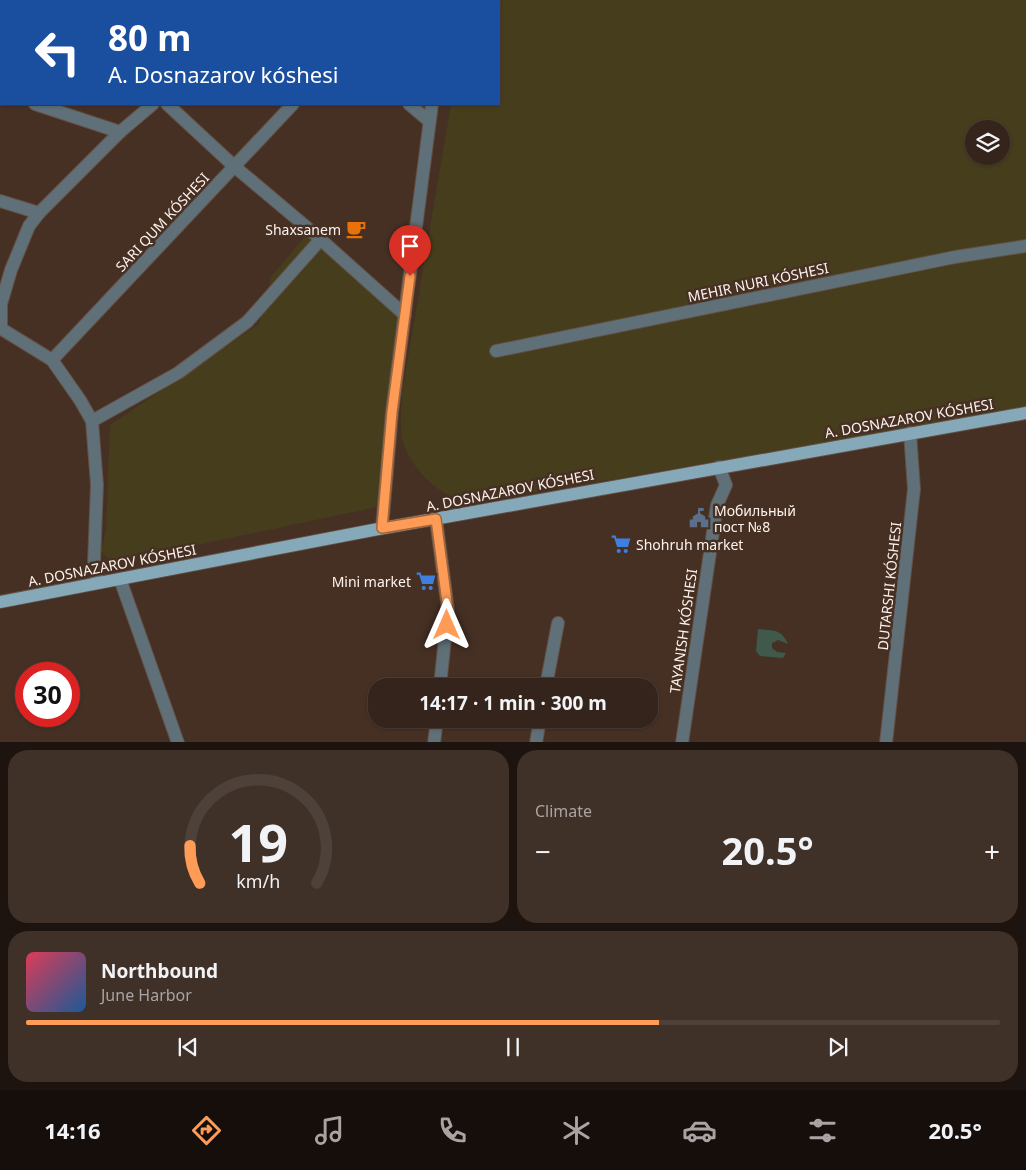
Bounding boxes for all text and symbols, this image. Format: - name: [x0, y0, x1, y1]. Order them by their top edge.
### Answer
- text: 80 m: [108, 14, 191, 61]
- icon: left: [25, 20, 90, 85]
- text: A. Dosnazarov kóshesi: [108, 59, 338, 89]
- map controls: [965, 120, 1010, 165]
- button: layers: [965, 120, 1010, 165]
- street label: SARI QUM KÓSHESI: [111, 168, 213, 276]
- cafe icon: Shaxsanem: [345, 218, 367, 240]
- place label: Shaxsanem: [265, 220, 341, 239]
- pin: [389, 225, 431, 276]
- icon: arrive: [396, 232, 424, 260]
- street label: MEHIR NURI KÓSHESI: [686, 258, 830, 306]
- street label: A. DOSNAZAROV KÓSHESI: [823, 394, 995, 442]
- street label: A. DOSNAZAROV KÓSHESI: [424, 464, 596, 516]
- place label: Мобильный пост №8: [714, 501, 796, 536]
- public building icon: Мобильный пост №8: [688, 507, 710, 529]
- street label: DUTARSHI KÓSHESI: [873, 521, 905, 651]
- supermarket icon: Shohruh market: [610, 533, 632, 555]
- place label: Shohruh market: [636, 535, 743, 554]
- street label: A. DOSNAZAROV KÓSHESI: [26, 539, 198, 591]
- street label: TAYANISH KÓSHESI: [665, 567, 701, 695]
- supermarket icon: Mini market: [415, 570, 437, 592]
- place label: Mini market: [332, 572, 411, 591]
- position arrow: [420, 598, 472, 650]
- speed limit sign: 30: [15, 662, 80, 727]
- text: 14:17 · 1 min · 300 m: [419, 690, 607, 716]
- text: Climate: [535, 800, 592, 822]
- text: 19: [229, 806, 288, 877]
- text: 20.5°: [722, 824, 814, 876]
- text: −: [535, 832, 551, 870]
- text: +: [984, 832, 1000, 870]
- text: km/h: [237, 869, 280, 893]
- text: Northbound: [101, 958, 218, 984]
- text: June Harbor: [101, 984, 192, 1006]
- icon: previous: [174, 1033, 202, 1061]
- icon: pause: [499, 1033, 527, 1061]
- icon: next: [824, 1033, 852, 1061]
- icon: directions: [189, 1113, 224, 1148]
- icon: music: [312, 1113, 347, 1148]
- icon: phone: [435, 1113, 470, 1148]
- icon: climate: [559, 1113, 594, 1148]
- icon: car: [682, 1113, 717, 1148]
- icon: filters: [805, 1113, 840, 1148]
- text: 14:16: [44, 1115, 101, 1145]
- text: 20.5°: [929, 1115, 982, 1145]

